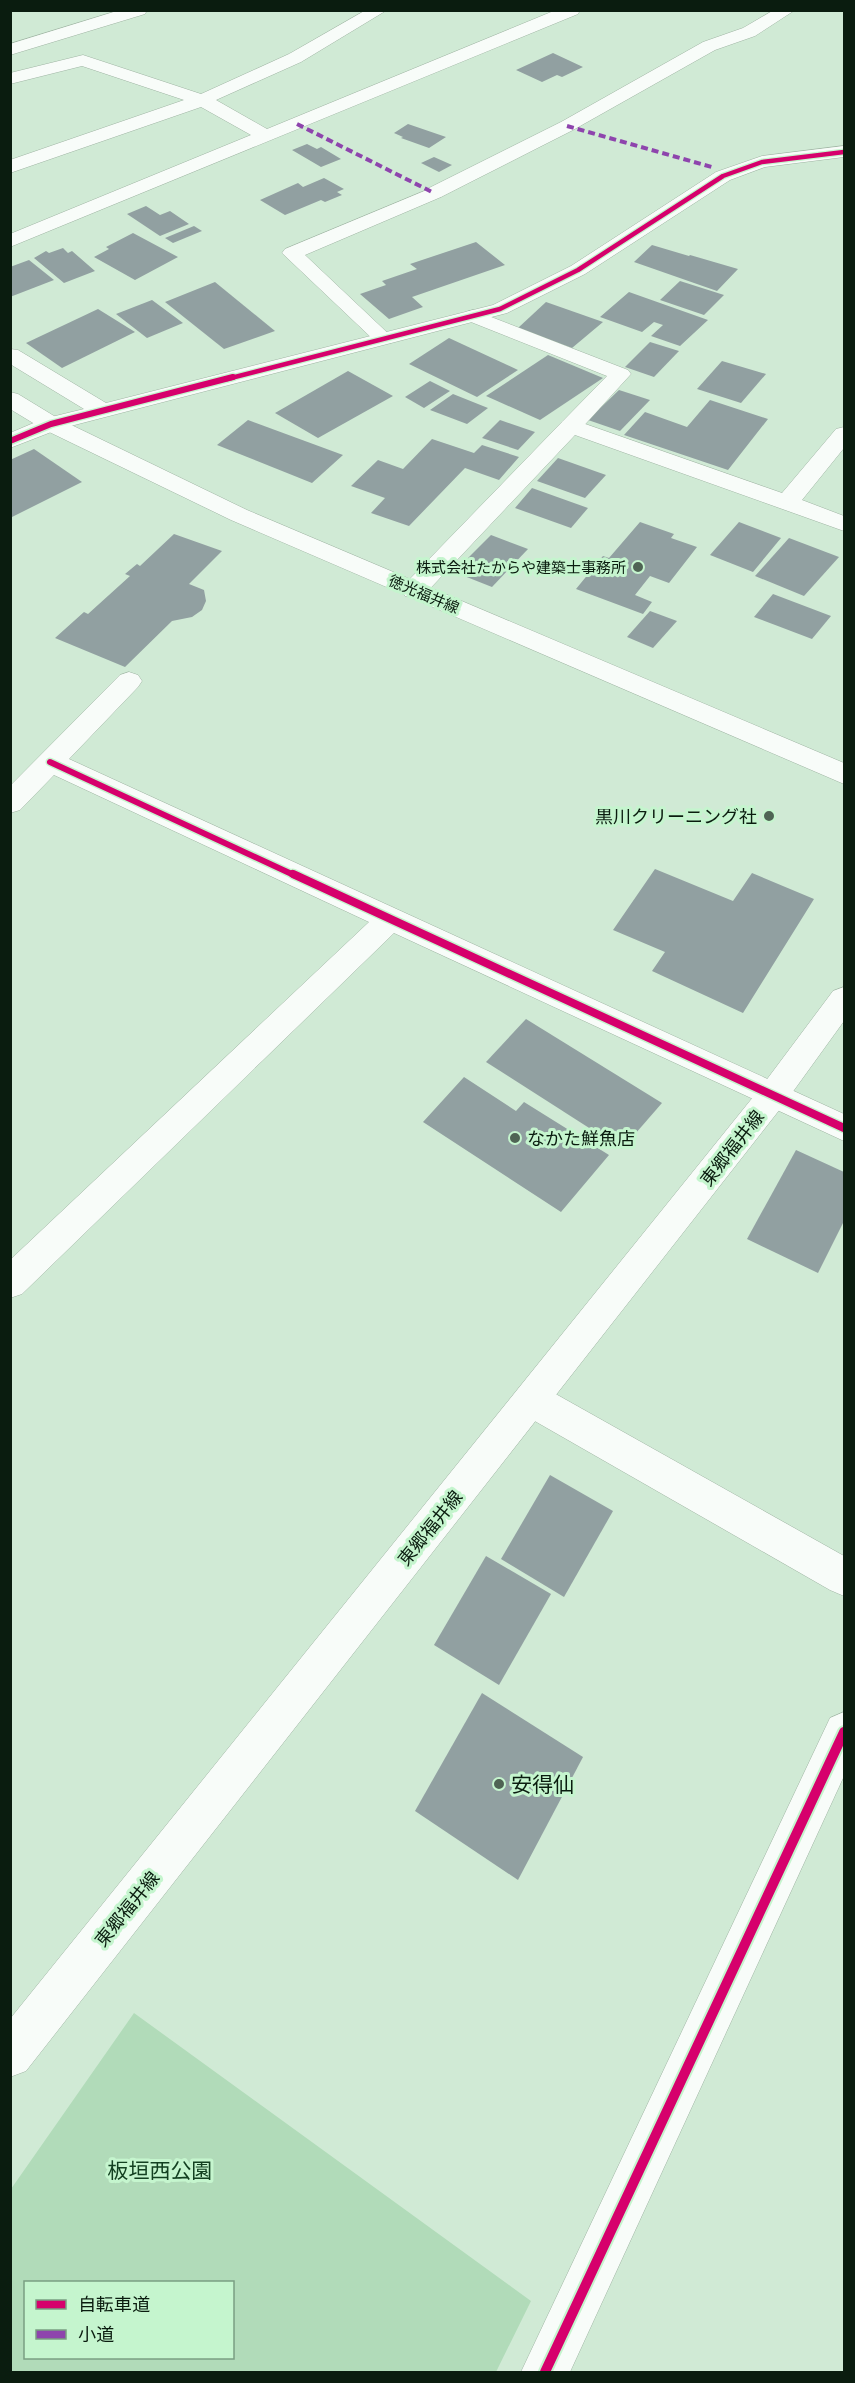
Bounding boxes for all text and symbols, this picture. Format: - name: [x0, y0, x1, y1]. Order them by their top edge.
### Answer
- place label: 株式会社たからや建築士事務所: [416, 558, 626, 577]
- marker: 株式会社たからや建築士事務所: [631, 560, 645, 574]
- street label: 徳光福井線: [386, 571, 462, 617]
- place label: 黒川クリーニング社: [595, 805, 757, 828]
- marker: 黒川クリーニング社: [762, 809, 776, 823]
- street label: 東郷福井線: [695, 1105, 769, 1191]
- place label: なかた鮮魚店: [527, 1127, 635, 1150]
- marker: なかた鮮魚店: [508, 1131, 522, 1145]
- street label: 東郷福井線: [393, 1486, 467, 1570]
- place label: 安得仙: [511, 1771, 574, 1797]
- marker: 安得仙: [492, 1777, 506, 1791]
- street label: 東郷福井線: [90, 1867, 164, 1951]
- park label: 板垣西公園: [108, 2157, 213, 2183]
- legend: [24, 2281, 234, 2359]
- text: 自転車道: [78, 2293, 150, 2316]
- text: 小道: [78, 2323, 114, 2346]

